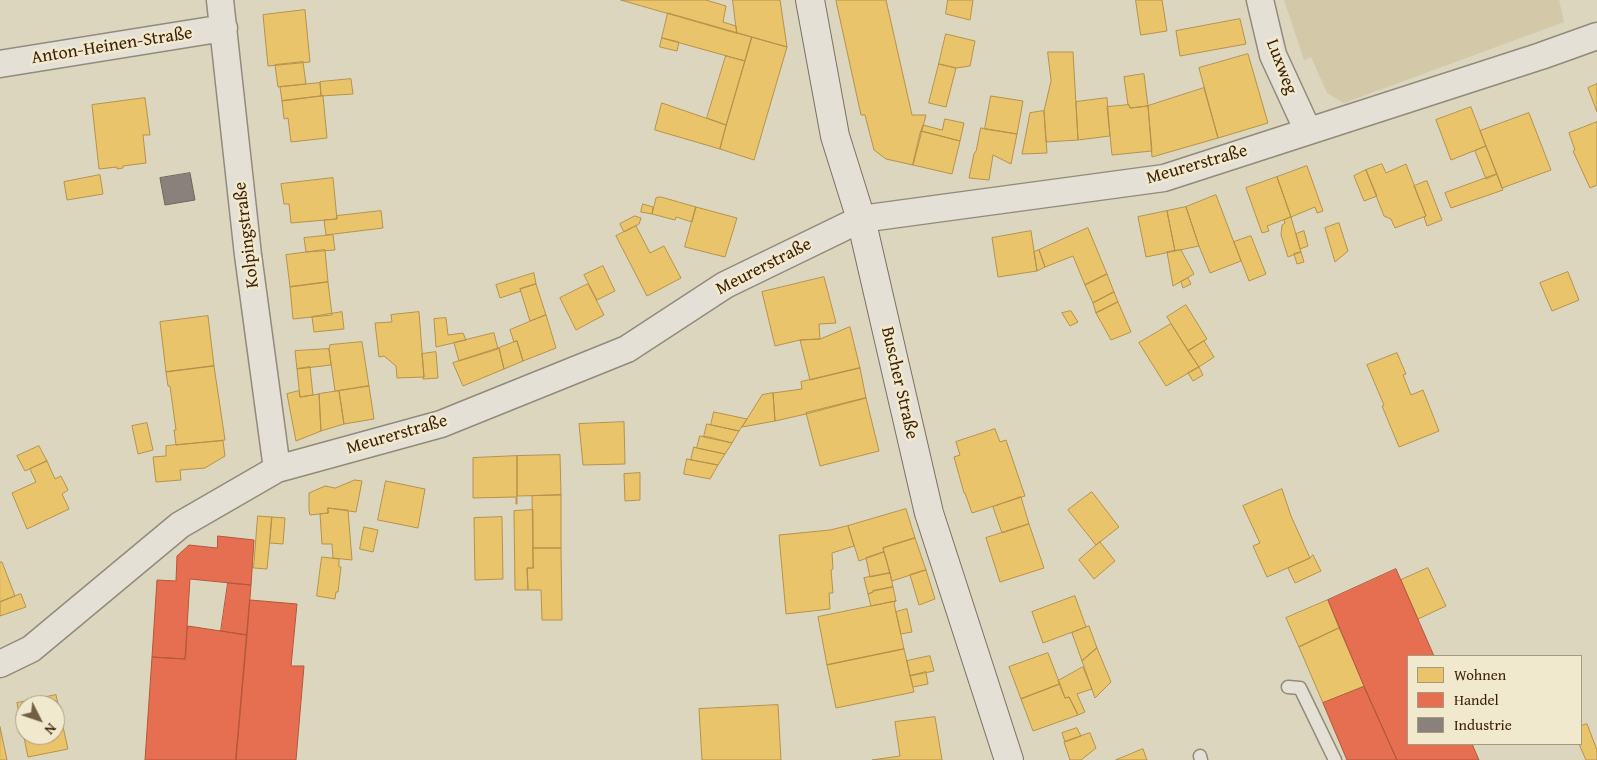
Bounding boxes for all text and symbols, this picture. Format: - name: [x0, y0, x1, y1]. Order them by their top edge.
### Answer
- street label: Anton-Heinen-Straße: [30, 23, 194, 69]
- street label: Luxweg: [1261, 36, 1301, 98]
- street label: Meurerstraße: [1144, 140, 1250, 190]
- street label: Kolpingstraße: [230, 181, 264, 289]
- street label: Meurerstraße: [713, 234, 815, 300]
- street label: Buscher Straße: [876, 325, 922, 441]
- street label: Meurerstraße: [344, 410, 450, 460]
- legend: [1407, 655, 1582, 745]
- text: Wohnen: [1454, 664, 1506, 685]
- text: Handel: [1454, 689, 1499, 710]
- north arrow: [15, 695, 65, 745]
- text: Industrie: [1454, 714, 1512, 735]
- text: N: [40, 719, 61, 739]

